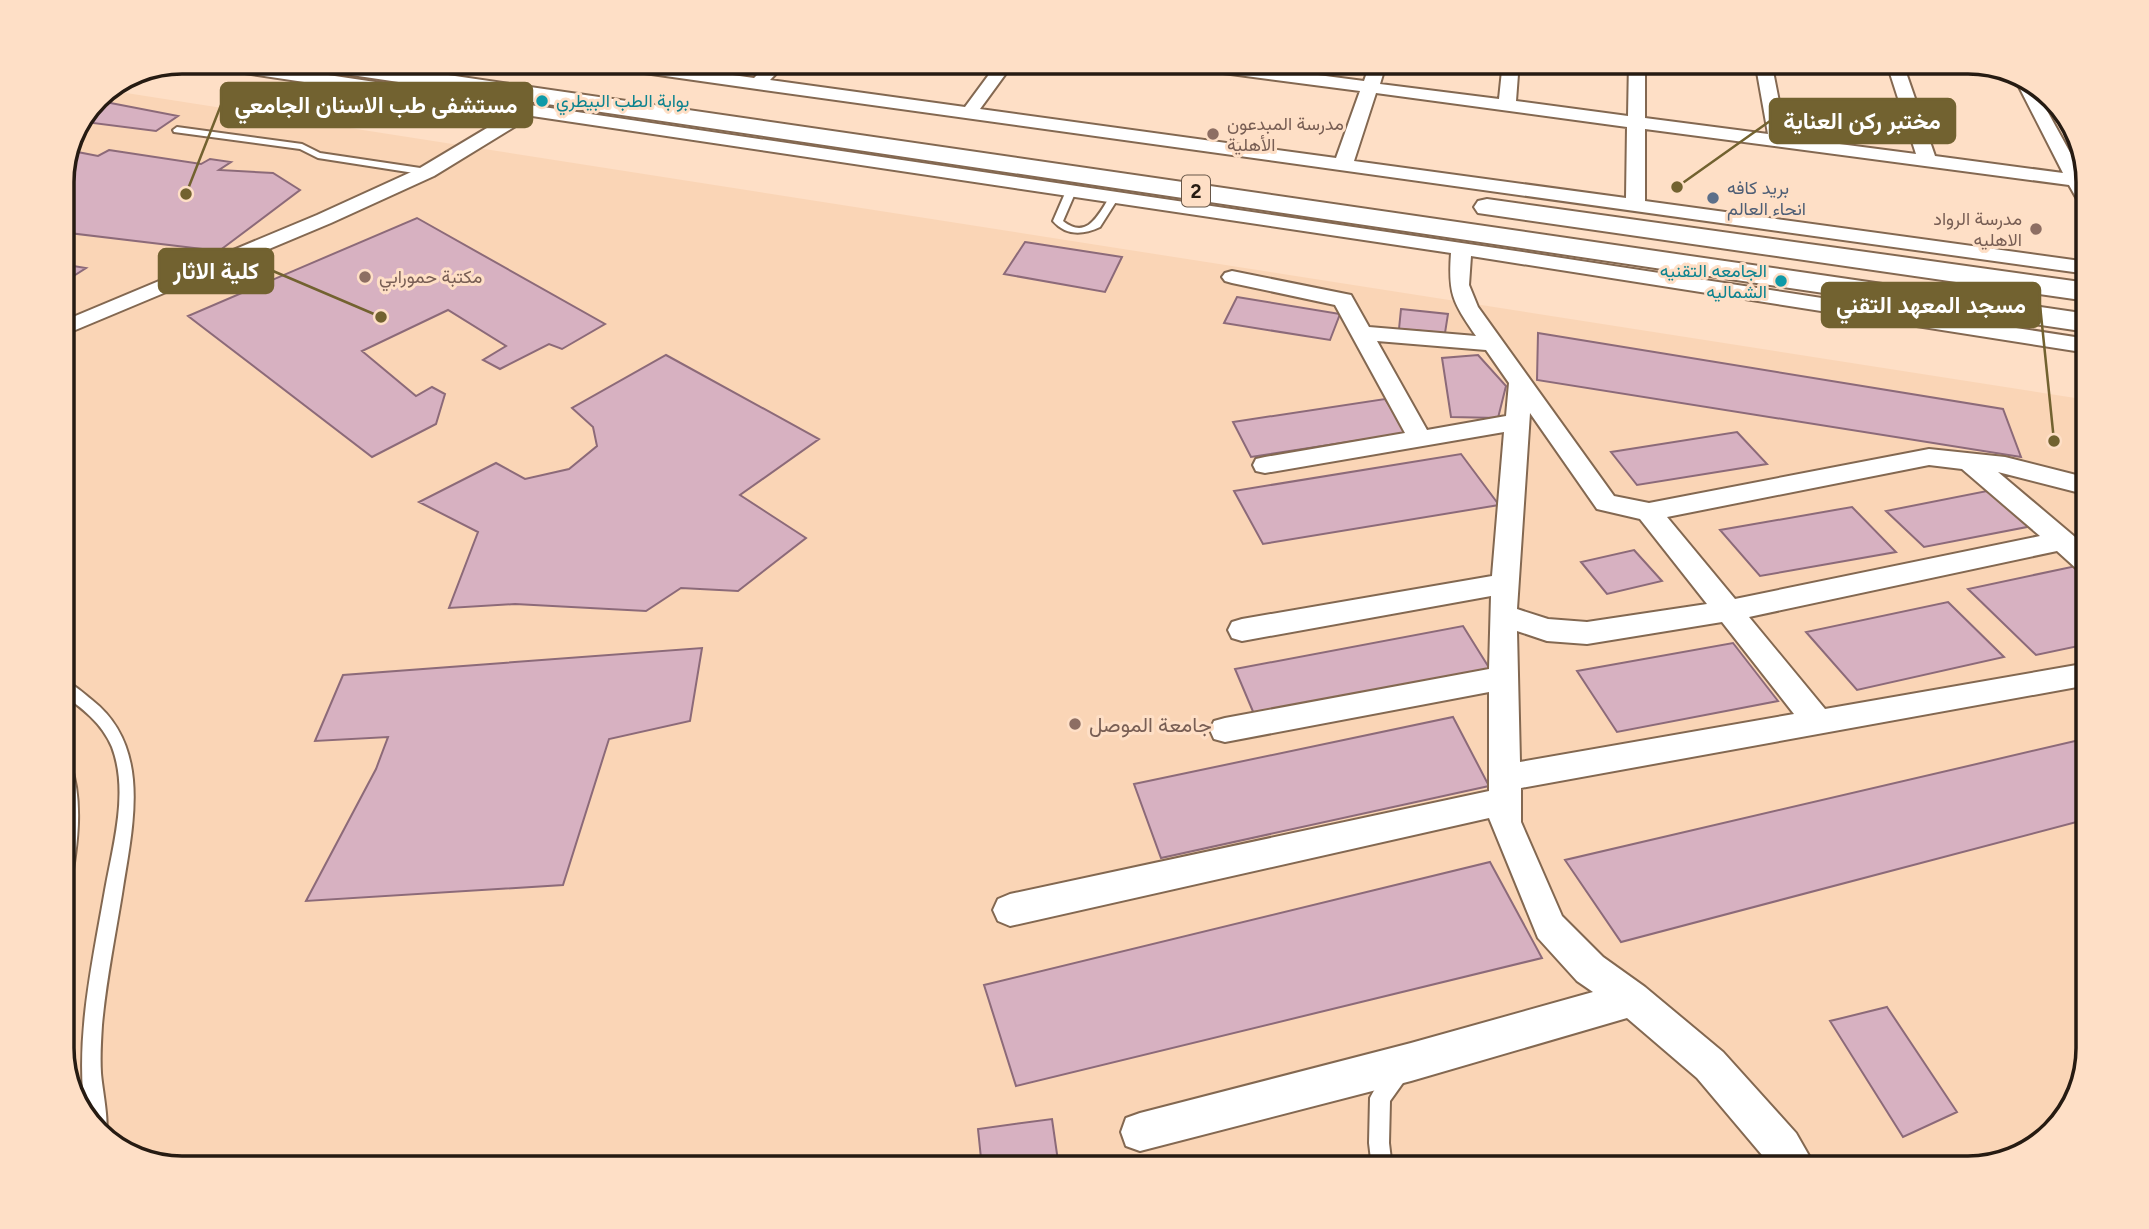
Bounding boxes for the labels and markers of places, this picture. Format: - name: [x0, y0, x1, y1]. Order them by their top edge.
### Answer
- callout: مستشفى طب الاسنان الجامعي: [221, 83, 532, 127]
- place label: بوابة الطب البيطري: [556, 90, 689, 116]
- marker: بوابة الطب البيطري: [534, 93, 550, 109]
- callout: مختبر ركن العناية: [1770, 99, 1955, 143]
- place label: مدرسة المبدعون الأهلية: [1227, 113, 1344, 156]
- marker: مدرسة المبدعون الأهلية: [1205, 126, 1221, 142]
- place label: بريد كافه انحاء العالم: [1727, 177, 1806, 221]
- marker: بريد كافه انحاء العالم: [1705, 190, 1721, 206]
- place label: مدرسة الرواد الاهليه: [1933, 208, 2022, 251]
- marker: مدرسة الرواد الاهليه: [2028, 221, 2044, 237]
- callout: كلية الاثار: [159, 249, 273, 293]
- place label: الجامعه التقنيه الشماليه: [1660, 260, 1767, 303]
- place label: مكتبة حمورابي: [379, 266, 482, 292]
- marker: مكتبة حمورابي: [357, 269, 373, 285]
- marker: الجامعه التقنيه الشماليه: [1773, 273, 1789, 289]
- callout: مسجد المعهد التقني: [1822, 283, 2040, 327]
- place label: جامعة الموصل: [1089, 712, 1212, 738]
- marker: جامعة الموصل: [1067, 716, 1083, 732]

